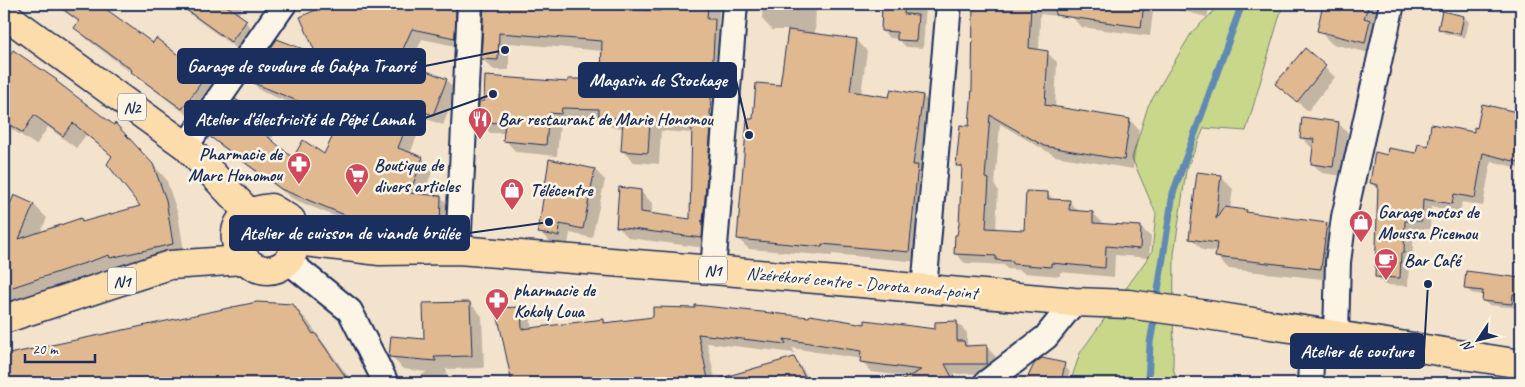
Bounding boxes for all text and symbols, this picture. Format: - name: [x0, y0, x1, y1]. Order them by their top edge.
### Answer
- callout: Garage de soudure de Gakpa Traoré: [178, 49, 425, 83]
- text: Garage de soudure de Gakpa Traoré: [187, 54, 418, 78]
- callout: Magasin de Stockage: [579, 63, 736, 97]
- text: Magasin de Stockage: [589, 68, 728, 92]
- road number: N2: [118, 94, 146, 120]
- callout: Atelier d'électricité de Pépé Lamah: [185, 101, 425, 135]
- restaurant icon: Bar restaurant de Marie Honomou: [467, 106, 493, 140]
- text: Atelier d'électricité de Pépé Lamah: [195, 107, 416, 131]
- place label: Bar restaurant de Marie Honomou: [498, 108, 714, 130]
- place label: Pharmacie de Marc Honomou: [188, 143, 284, 186]
- pharmacy icon: Pharmacie de Marc Honomou: [286, 151, 312, 185]
- place label: Boutique de divers articles: [374, 154, 461, 197]
- supermarket icon: Boutique de divers articles: [344, 162, 370, 196]
- shop icon: Télécentre: [499, 177, 525, 211]
- place label: Télécentre: [530, 179, 594, 201]
- place label: Garage motos de Moussa Picemou: [1378, 201, 1481, 244]
- shop icon: Garage motos de Moussa Picemou: [1348, 209, 1374, 243]
- callout: Atelier de cuisson de viande brûlée: [230, 216, 469, 250]
- text: Atelier de cuisson de viande brûlée: [240, 221, 461, 245]
- cafe icon: Bar Café: [1373, 247, 1399, 281]
- place label: Bar Café: [1404, 249, 1463, 271]
- road number: N1: [699, 256, 727, 284]
- street label: N'zérékoré centre - Dorota rond-point: [746, 262, 981, 304]
- road number: N1: [108, 268, 136, 294]
- place label: pharmacie de Kokoly Loua: [514, 279, 597, 322]
- pharmacy icon: pharmacie de Kokoly Loua: [484, 287, 510, 321]
- north arrow: [1452, 314, 1502, 364]
- scale bar: [25, 332, 95, 364]
- callout: Atelier de couture: [1291, 334, 1424, 368]
- text: N: [1457, 337, 1477, 356]
- text: Atelier de couture: [1300, 339, 1415, 363]
- text: 20 m: [32, 340, 59, 359]

